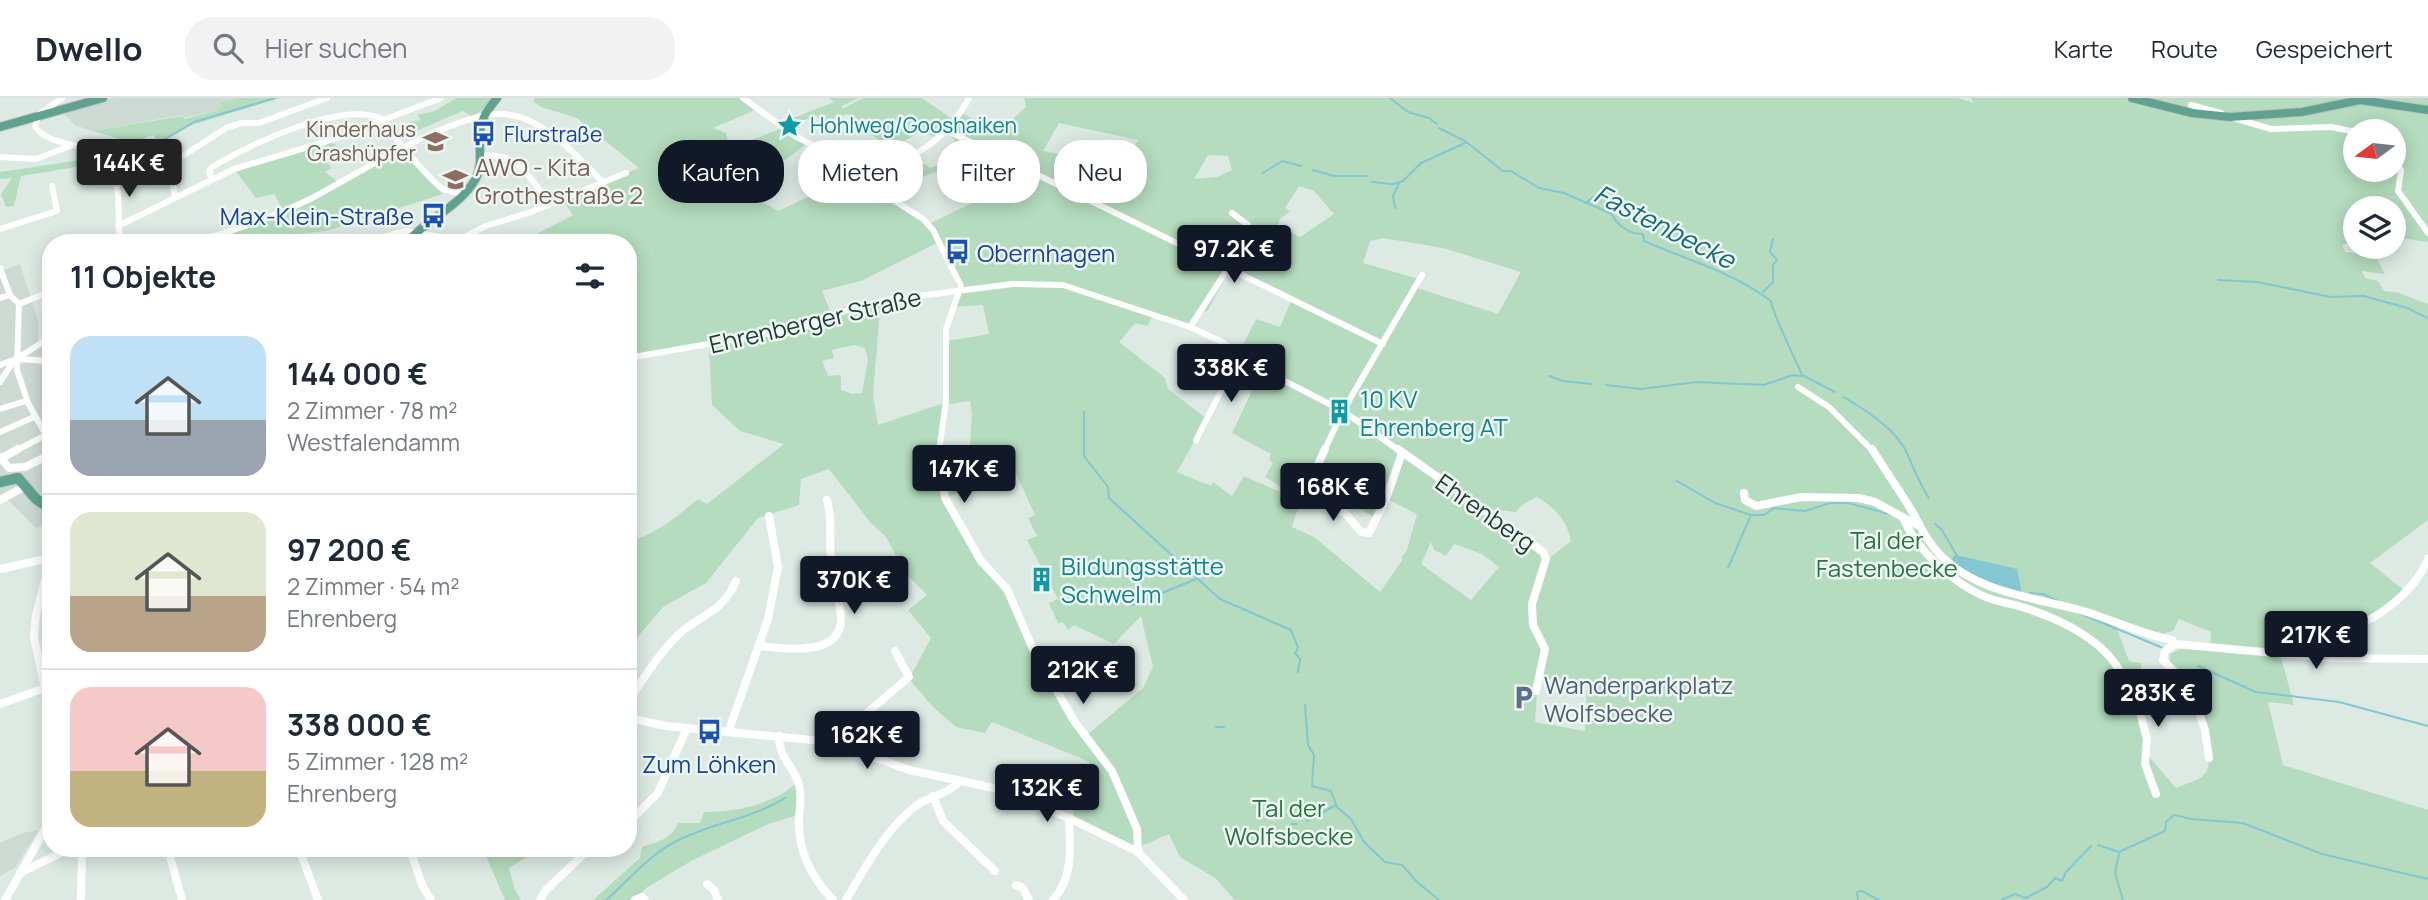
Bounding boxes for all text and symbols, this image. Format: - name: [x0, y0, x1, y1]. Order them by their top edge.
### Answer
- search box: [185, 17, 675, 80]
- text: Dwello: [35, 26, 143, 71]
- icon: search: [209, 29, 247, 67]
- text: Hier suchen: [265, 30, 408, 66]
- text: Karte: [2054, 32, 2113, 65]
- text: Route: [2151, 32, 2218, 65]
- text: Gespeichert: [2256, 32, 2393, 65]
- place icon: Hohlweg/Gooshaiken: [776, 111, 804, 139]
- place label: Hohlweg/Gooshaiken: [810, 111, 1017, 139]
- place label: Kinderhaus Grashüpfer: [306, 115, 416, 167]
- north arrow: [2343, 119, 2406, 182]
- map controls: [2343, 119, 2406, 259]
- bus stop icon: Flurstraße: [470, 120, 498, 148]
- place label: Flurstraße: [504, 120, 602, 148]
- school or university icon: Kinderhaus Grashüpfer: [422, 127, 450, 155]
- pin: 144K €: [72, 140, 186, 199]
- chip: Kaufen: [658, 140, 784, 203]
- chip: Mieten: [798, 140, 923, 203]
- chip: Filter: [937, 140, 1040, 203]
- chip: Neu: [1054, 140, 1147, 203]
- text: 144K €: [93, 146, 165, 178]
- place label: AWO - Kita Grothestraße 2: [475, 150, 643, 211]
- school or university icon: AWO - Kita Grothestraße 2: [441, 166, 469, 194]
- water label: Fastenbecke: [1588, 175, 1743, 278]
- button: layers: [2343, 196, 2406, 259]
- place label: Max-Klein-Straße: [220, 199, 414, 232]
- bus stop icon: Max-Klein-Straße: [420, 201, 448, 229]
- pin: 97.2K €: [1169, 226, 1299, 285]
- text: 97.2K €: [1193, 232, 1275, 264]
- place label: Obernhagen: [977, 236, 1115, 269]
- bus stop icon: Obernhagen: [943, 238, 971, 266]
- text: 11 Objekte: [70, 256, 216, 297]
- icon: filters: [571, 257, 609, 295]
- street label: Ehrenberger Straße: [706, 280, 924, 360]
- pin: 338K €: [1174, 344, 1288, 404]
- text: 338K €: [1193, 351, 1269, 383]
- text: 144 000 €: [287, 353, 428, 394]
- icon: home: [126, 364, 210, 448]
- place label: 10 KV Ehrenberg AT: [1360, 382, 1508, 443]
- text: 2 Zimmer · 78 m²: [287, 394, 457, 426]
- building icon: 10 KV Ehrenberg AT: [1326, 398, 1354, 426]
- text: Westfalendamm: [287, 426, 460, 458]
- pin: 147K €: [907, 446, 1021, 505]
- text: 147K €: [928, 452, 1000, 484]
- pin: 168K €: [1276, 464, 1390, 523]
- street label: Ehrenberg: [1429, 466, 1543, 558]
- text: 168K €: [1296, 470, 1370, 502]
- park label: Tal der Fastenbecke: [1816, 523, 1958, 584]
- text: 97 200 €: [287, 529, 411, 570]
- icon: home: [126, 540, 210, 624]
- place label: Bildungsstätte Schwelm: [1061, 549, 1224, 610]
- pin: 370K €: [797, 556, 911, 616]
- text: 370K €: [816, 563, 892, 595]
- building icon: Bildungsstätte Schwelm: [1027, 565, 1055, 593]
- text: 2 Zimmer · 54 m²: [287, 570, 459, 602]
- text: Ehrenberg: [287, 602, 397, 634]
- pin: 217K €: [2259, 612, 2373, 671]
- text: 217K €: [2281, 618, 2351, 650]
- pin: 212K €: [1026, 646, 1140, 706]
- text: 212K €: [1047, 653, 1119, 685]
- place label: Wanderparkplatz Wolfsbecke: [1544, 668, 1733, 729]
- pin: 283K €: [2101, 670, 2215, 729]
- text: 283K €: [2120, 676, 2196, 708]
- parking icon: Wanderparkplatz Wolfsbecke: [1510, 684, 1538, 712]
- text: 338 000 €: [287, 704, 432, 745]
- pin: 162K €: [810, 712, 924, 771]
- icon: home: [126, 715, 210, 799]
- bus stop icon: Zum Löhken: [695, 718, 723, 746]
- text: 162K €: [831, 718, 903, 750]
- text: 5 Zimmer · 128 m²: [287, 745, 468, 777]
- place label: Zum Löhken: [642, 747, 776, 780]
- pin: 132K €: [990, 764, 1104, 824]
- text: 132K €: [1011, 771, 1083, 803]
- text: Ehrenberg: [287, 777, 397, 809]
- park label: Tal der Wolfsbecke: [1224, 791, 1354, 852]

